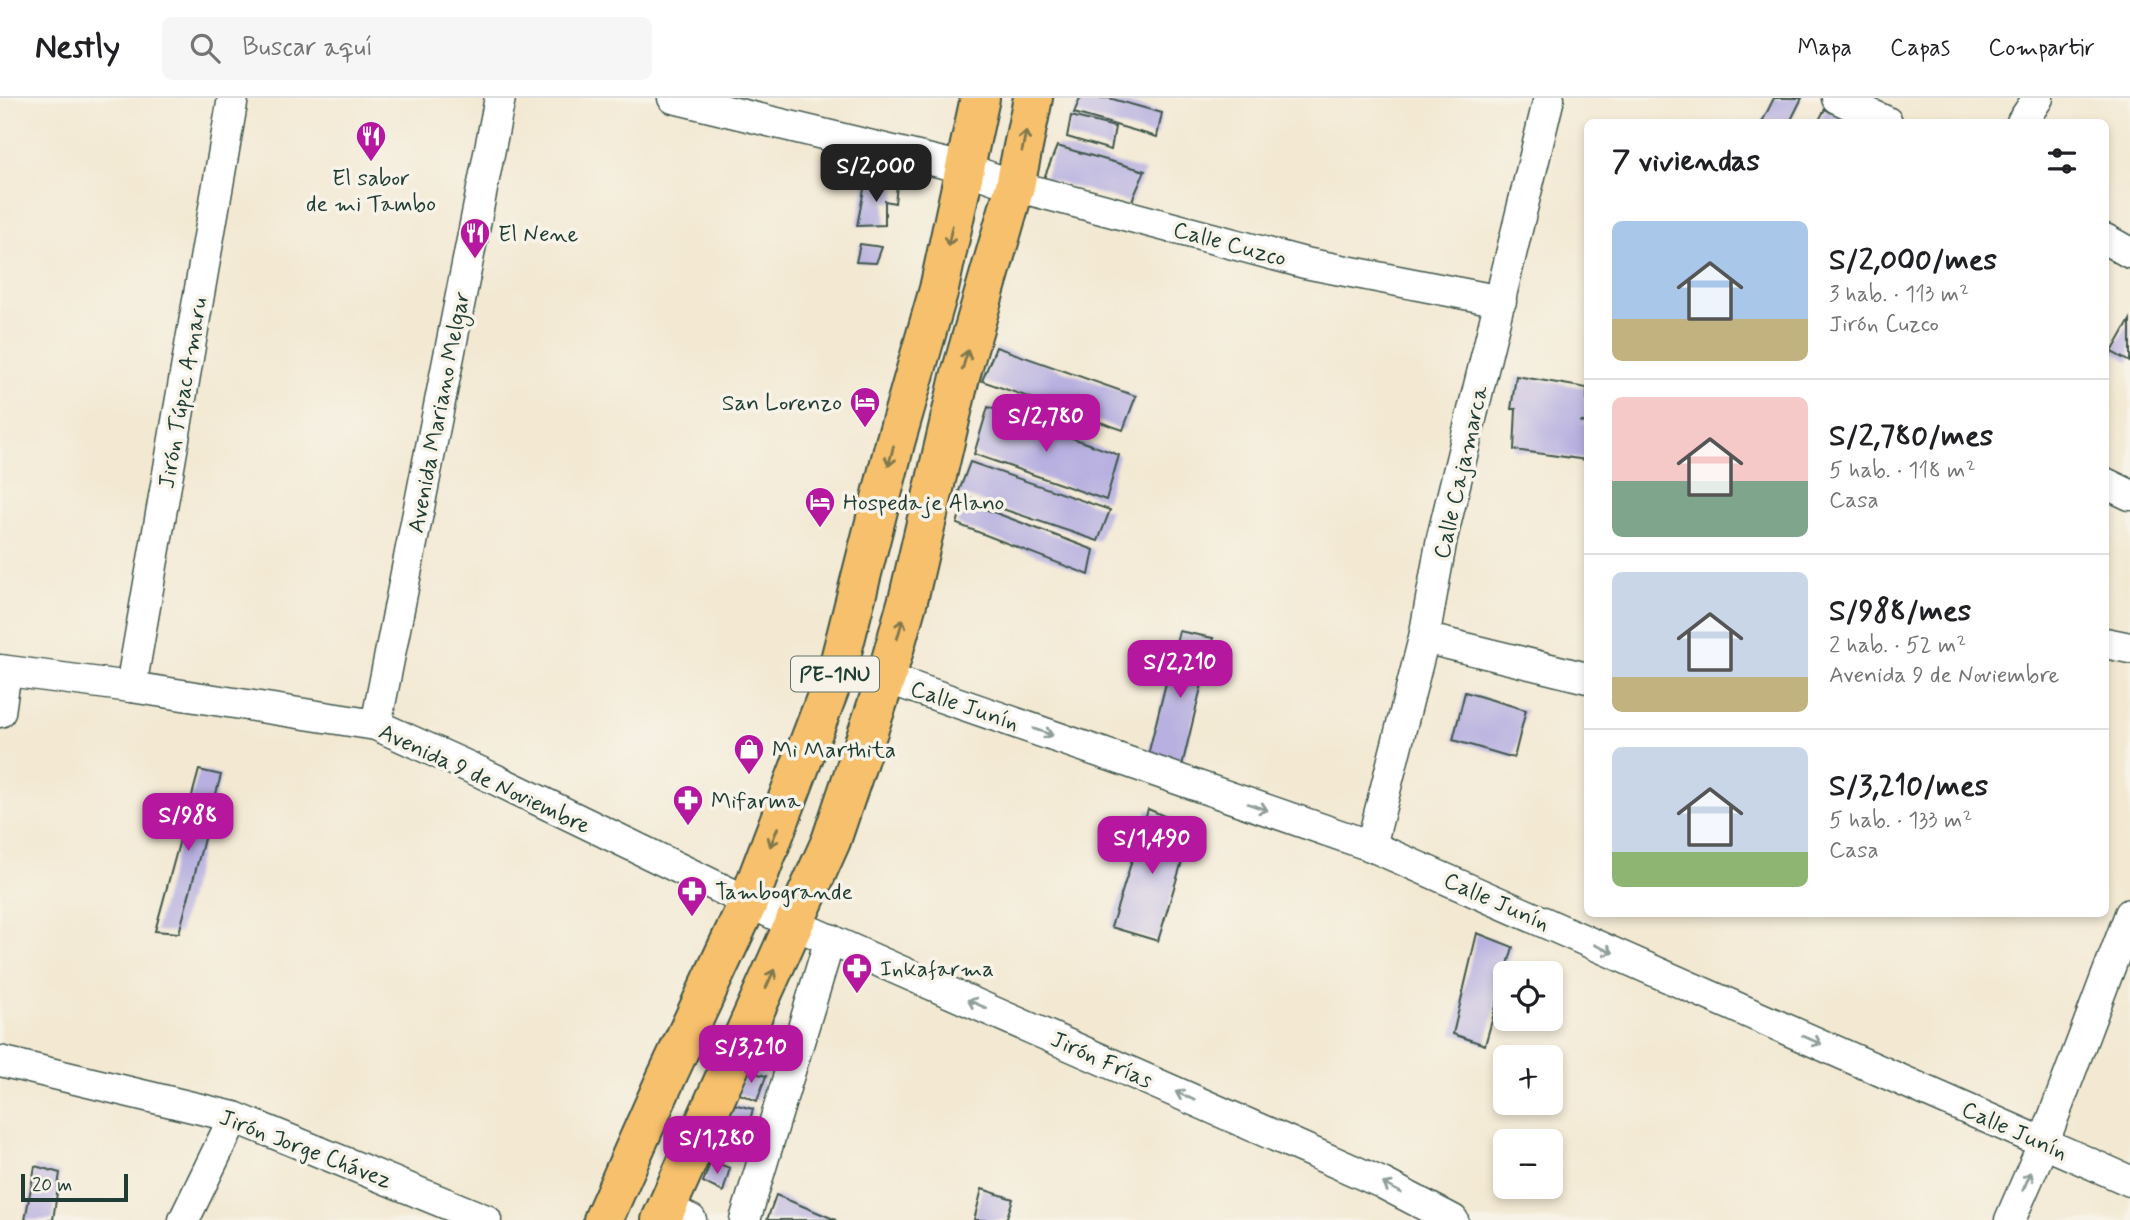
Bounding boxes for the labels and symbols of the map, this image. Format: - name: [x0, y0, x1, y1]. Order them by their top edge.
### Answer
- restaurant icon: El sabor de mi Tambo: [354, 119, 388, 163]
- one-way arrow: [1018, 130, 1031, 153]
- pin: S/2,000: [811, 144, 941, 204]
- place label: El sabor de mi Tambo: [306, 164, 436, 220]
- street label: Calle Cuzco: [1170, 215, 1289, 274]
- restaurant icon: El Nene: [458, 216, 492, 260]
- place label: El Nene: [498, 220, 579, 250]
- one-way arrow: [942, 224, 956, 247]
- street label: Avenida Mariano Melgar: [402, 289, 480, 536]
- street label: Jirón Túpac Amaru: [152, 296, 216, 491]
- one-way arrow: [959, 349, 972, 371]
- street label: Calle Cajamarca: [1427, 383, 1497, 562]
- hotel icon: San Lorenzo: [848, 385, 882, 429]
- place label: San Lorenzo: [722, 389, 842, 419]
- pin: S/2,780: [981, 394, 1111, 454]
- one-way arrow: [884, 444, 897, 467]
- hotel icon: Hospedaje Alano: [803, 485, 837, 529]
- place label: Hospedaje Alano: [843, 489, 1004, 519]
- one-way arrow: [894, 618, 907, 640]
- pin: S/2,210: [1115, 640, 1245, 700]
- road number: PE-1NU: [791, 656, 879, 692]
- street label: Calle Junín: [906, 674, 1023, 739]
- street label: Avenida 9 de Noviembre: [373, 718, 595, 842]
- one-way arrow: [1032, 726, 1054, 739]
- shop icon: Mi Marthita: [732, 732, 766, 776]
- place label: Mi Marthita: [772, 736, 896, 766]
- pharmacy icon: Mifarma: [671, 783, 705, 827]
- place label: Mifarma: [711, 787, 801, 817]
- pin: S/988: [139, 794, 237, 853]
- one-way arrow: [1247, 801, 1269, 814]
- pin: S/1,490: [1087, 816, 1217, 876]
- one-way arrow: [767, 826, 780, 848]
- street label: Calle Junín: [1438, 866, 1554, 940]
- pharmacy icon: Tambogrande: [675, 874, 709, 918]
- place label: Tambogrande: [715, 878, 853, 908]
- one-way arrow: [1593, 943, 1614, 956]
- pharmacy icon: Inkafarma: [840, 951, 874, 995]
- place label: Inkafarma: [880, 955, 994, 985]
- one-way arrow: [764, 969, 777, 990]
- one-way arrow: [966, 997, 988, 1010]
- street label: Jirón Frías: [1046, 1025, 1157, 1097]
- pin: S/3,210: [686, 1026, 816, 1085]
- one-way arrow: [1801, 1034, 1823, 1047]
- one-way arrow: [1174, 1088, 1196, 1101]
- street label: Calle Junín: [1956, 1095, 2072, 1169]
- street label: Jirón Jorge Chávez: [215, 1103, 396, 1197]
- pin: S/1,280: [652, 1116, 782, 1176]
- scale bar: [21, 1171, 128, 1203]
- one-way arrow: [2021, 1171, 2034, 1192]
- one-way arrow: [1383, 1181, 1403, 1195]

